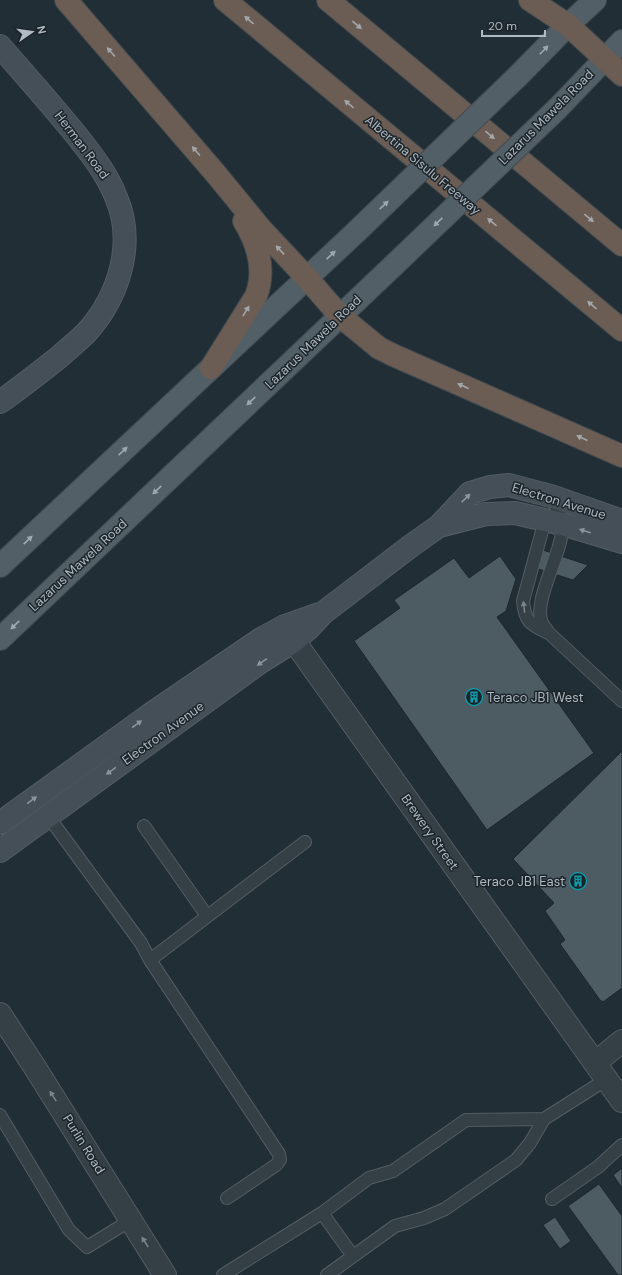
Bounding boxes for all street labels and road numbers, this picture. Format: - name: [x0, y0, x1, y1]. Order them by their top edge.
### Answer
- street label: Lazarus Mawela Road: [495, 66, 597, 168]
- street label: Herman Road: [51, 108, 113, 182]
- street label: Albertina Sisulu Freeway: [361, 111, 485, 219]
- street label: Lazarus Mawela Road: [261, 291, 365, 393]
- street label: Electron Avenue: [510, 479, 608, 523]
- street label: Lazarus Mawela Road: [25, 515, 131, 615]
- street label: Electron Avenue: [119, 698, 207, 768]
- street label: Brewery Street: [398, 791, 462, 873]
- street label: Purlin Road: [59, 1111, 109, 1177]

